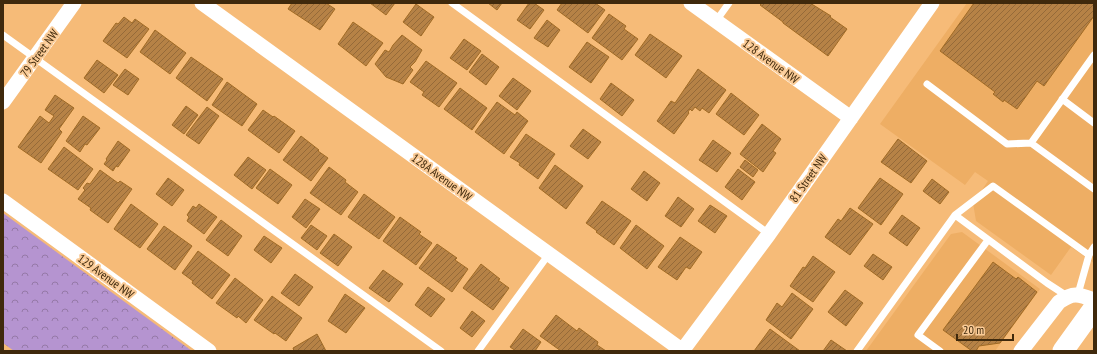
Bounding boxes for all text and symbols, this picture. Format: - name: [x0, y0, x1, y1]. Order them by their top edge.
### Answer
- street label: 79 Street NW: [17, 26, 61, 80]
- street label: 128 Avenue NW: [740, 36, 802, 86]
- street label: 128A Avenue NW: [409, 150, 475, 204]
- street label: 81 Street NW: [786, 151, 830, 205]
- street label: 129 Avenue NW: [75, 251, 137, 301]
- scale bar: [957, 316, 1013, 342]
- text: 20 m: [963, 322, 984, 337]

